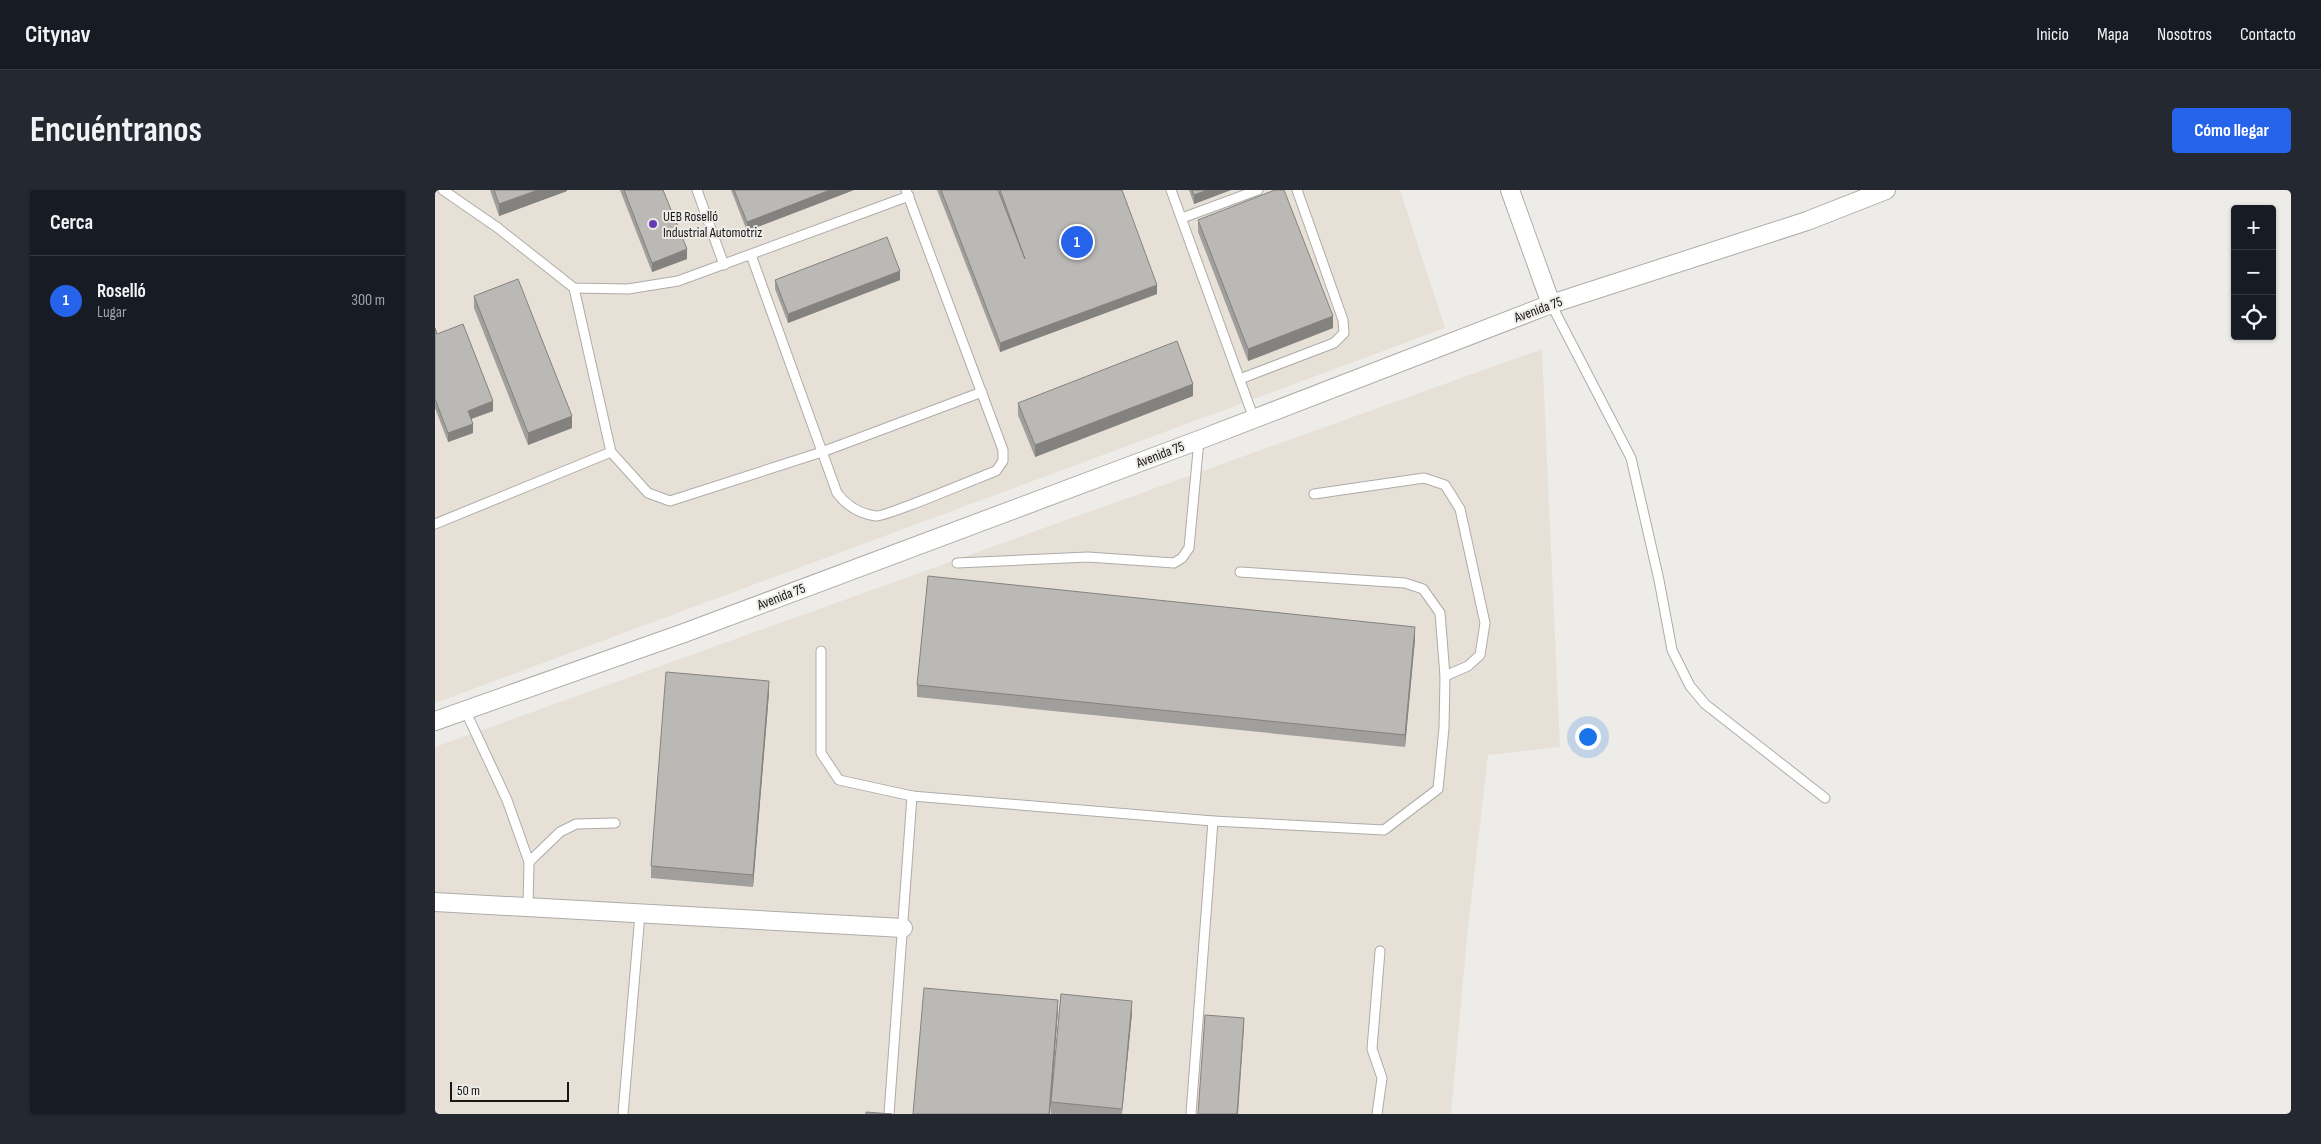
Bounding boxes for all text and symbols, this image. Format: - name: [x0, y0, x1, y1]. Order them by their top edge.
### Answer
- text: Citynav: [25, 20, 91, 49]
- text: Inicio: [2036, 24, 2069, 45]
- text: Mapa: [2097, 24, 2129, 45]
- text: Nosotros: [2157, 24, 2212, 45]
- text: Contacto: [2240, 24, 2296, 45]
- button: Cómo llegar: [2172, 108, 2291, 153]
- text: Encuéntranos: [30, 109, 202, 152]
- map controls: [2231, 205, 2276, 340]
- button: +: [2231, 205, 2276, 250]
- place label: UEB Roselló Industrial Automotriz: [663, 208, 762, 241]
- text: Cerca: [50, 210, 93, 235]
- marker: UEB Roselló Industrial Automotriz: [647, 218, 659, 230]
- pin: 1: [1061, 223, 1093, 261]
- button: −: [2231, 250, 2276, 295]
- text: Roselló: [97, 280, 146, 303]
- text: 1: [63, 291, 69, 310]
- text: 300 m: [351, 291, 385, 310]
- street label: Avenida 75: [1511, 293, 1565, 326]
- button: locate: [2231, 295, 2276, 340]
- text: Lugar: [97, 303, 127, 322]
- street label: Avenida 75: [1133, 437, 1187, 472]
- street label: Avenida 75: [754, 579, 808, 614]
- your location: [1575, 724, 1601, 750]
- scale bar: [450, 1079, 569, 1102]
- text: 50 m: [457, 1082, 480, 1099]

